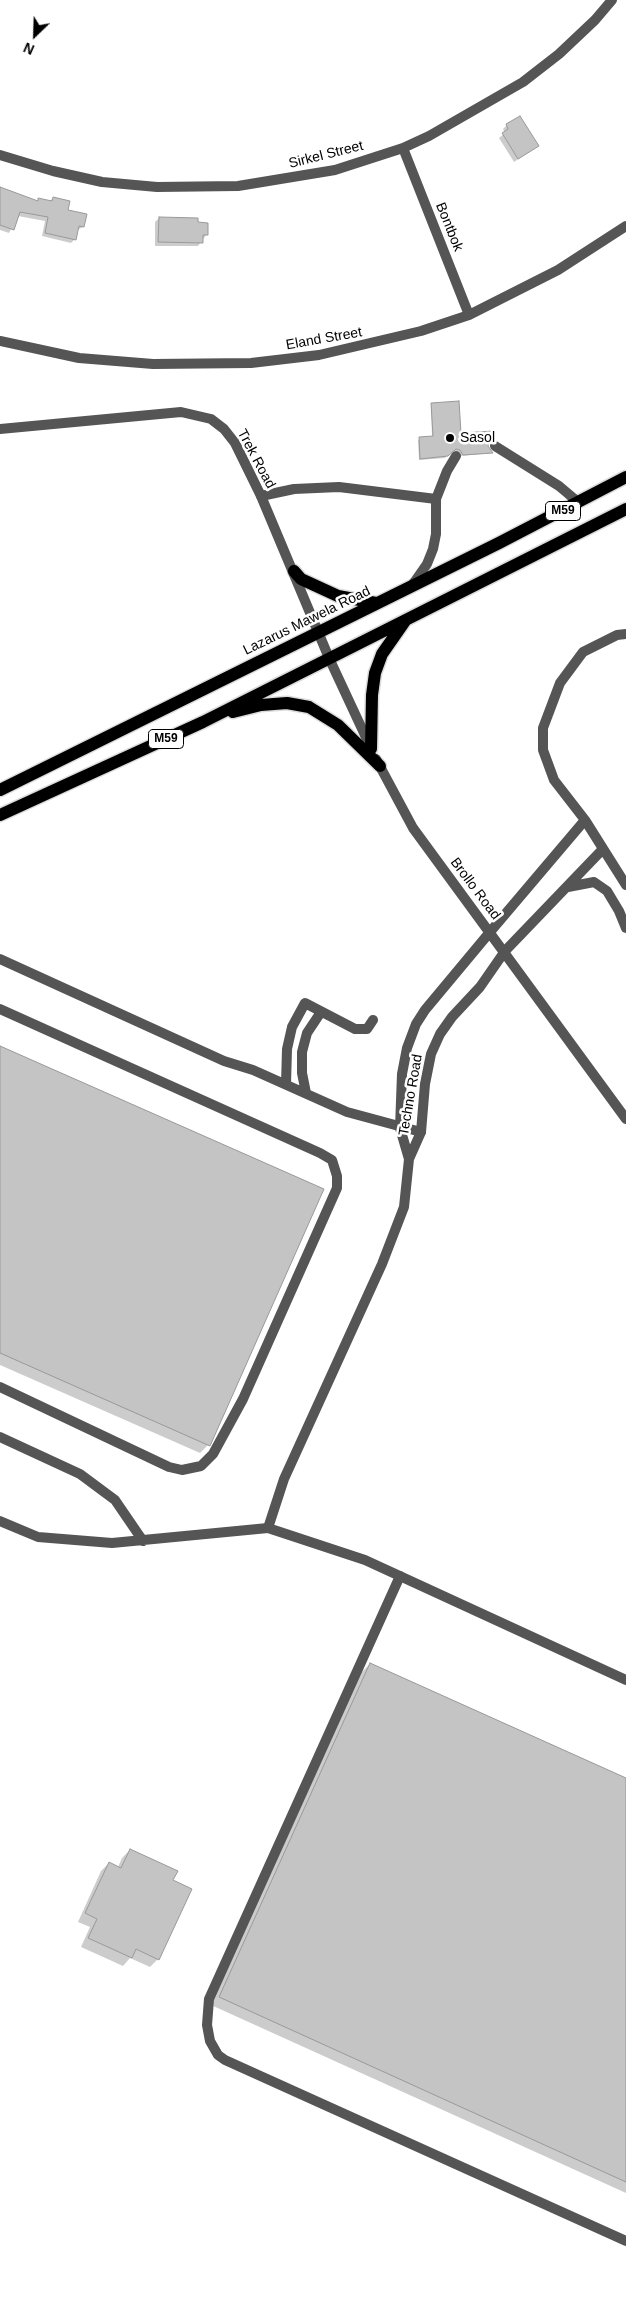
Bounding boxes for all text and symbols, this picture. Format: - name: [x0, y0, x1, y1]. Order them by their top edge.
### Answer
- north arrow: [10, 10, 60, 60]
- text: N: [21, 39, 37, 58]
- street label: Sirkel Street: [287, 138, 365, 172]
- street label: Bontbok: [432, 200, 466, 254]
- street label: Eland Street: [285, 324, 363, 354]
- street label: Trek Road: [233, 426, 279, 492]
- place label: Sasol: [460, 430, 495, 446]
- marker: Sasol: [444, 432, 456, 444]
- road number: M59: [546, 502, 580, 520]
- street label: Lazarus Mawela Road: [241, 583, 373, 659]
- road number: M59: [148, 730, 184, 749]
- street label: Brollo Road: [446, 855, 504, 923]
- street label: Techno Road: [396, 1053, 426, 1137]

